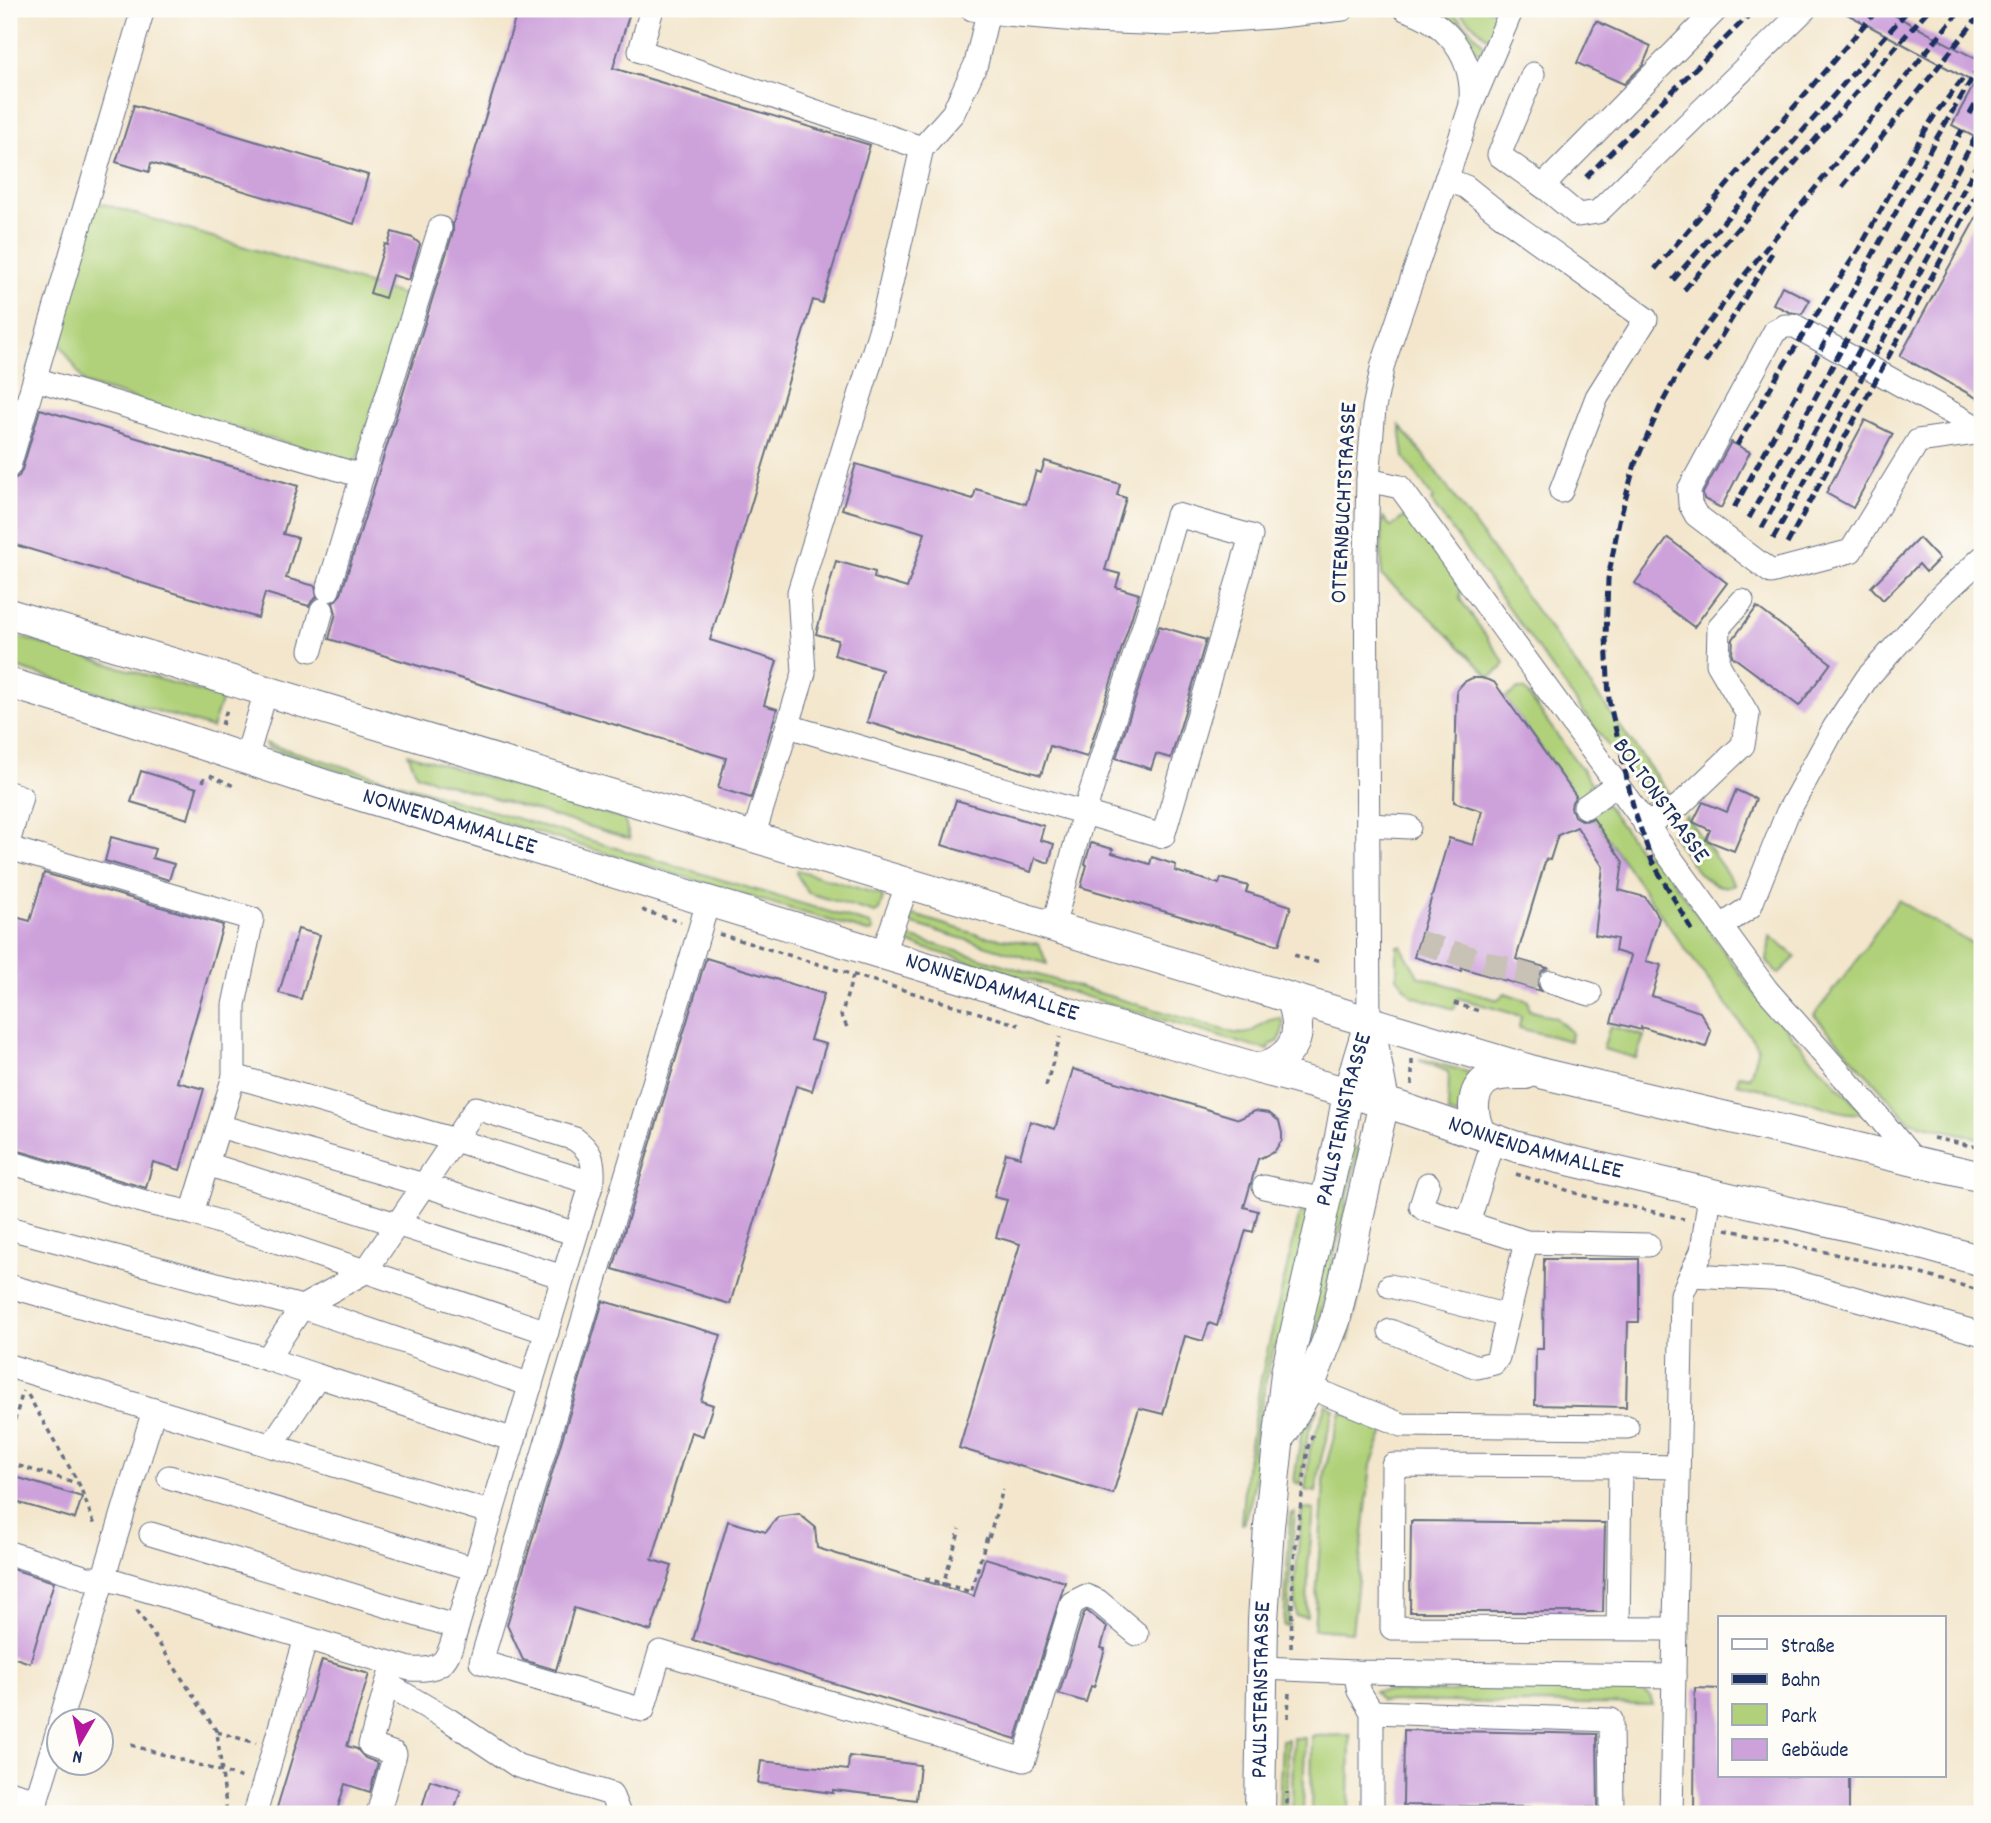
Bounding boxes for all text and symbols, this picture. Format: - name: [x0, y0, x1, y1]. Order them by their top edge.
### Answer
- street label: OTTERNBUCHTSTRASSE: [1323, 402, 1367, 604]
- street label: BOLTONSTRASSE: [1603, 731, 1717, 871]
- street label: NONNENDAMMALLEE: [358, 780, 541, 865]
- street label: NONNENDAMMALLEE: [901, 945, 1082, 1032]
- street label: PAULSTERNSTRASSE: [1308, 1029, 1382, 1210]
- street label: NONNENDAMMALLEE: [1443, 1108, 1626, 1189]
- street label: PAULSTERNSTRASSE: [1244, 1600, 1281, 1779]
- legend: [1718, 1616, 1946, 1778]
- text: Straße: [1781, 1633, 1835, 1663]
- text: Bahn: [1781, 1667, 1820, 1697]
- text: Park: [1781, 1703, 1817, 1733]
- north arrow: [46, 1708, 116, 1778]
- text: Gebäude: [1781, 1737, 1849, 1767]
- text: N: [71, 1741, 85, 1769]

